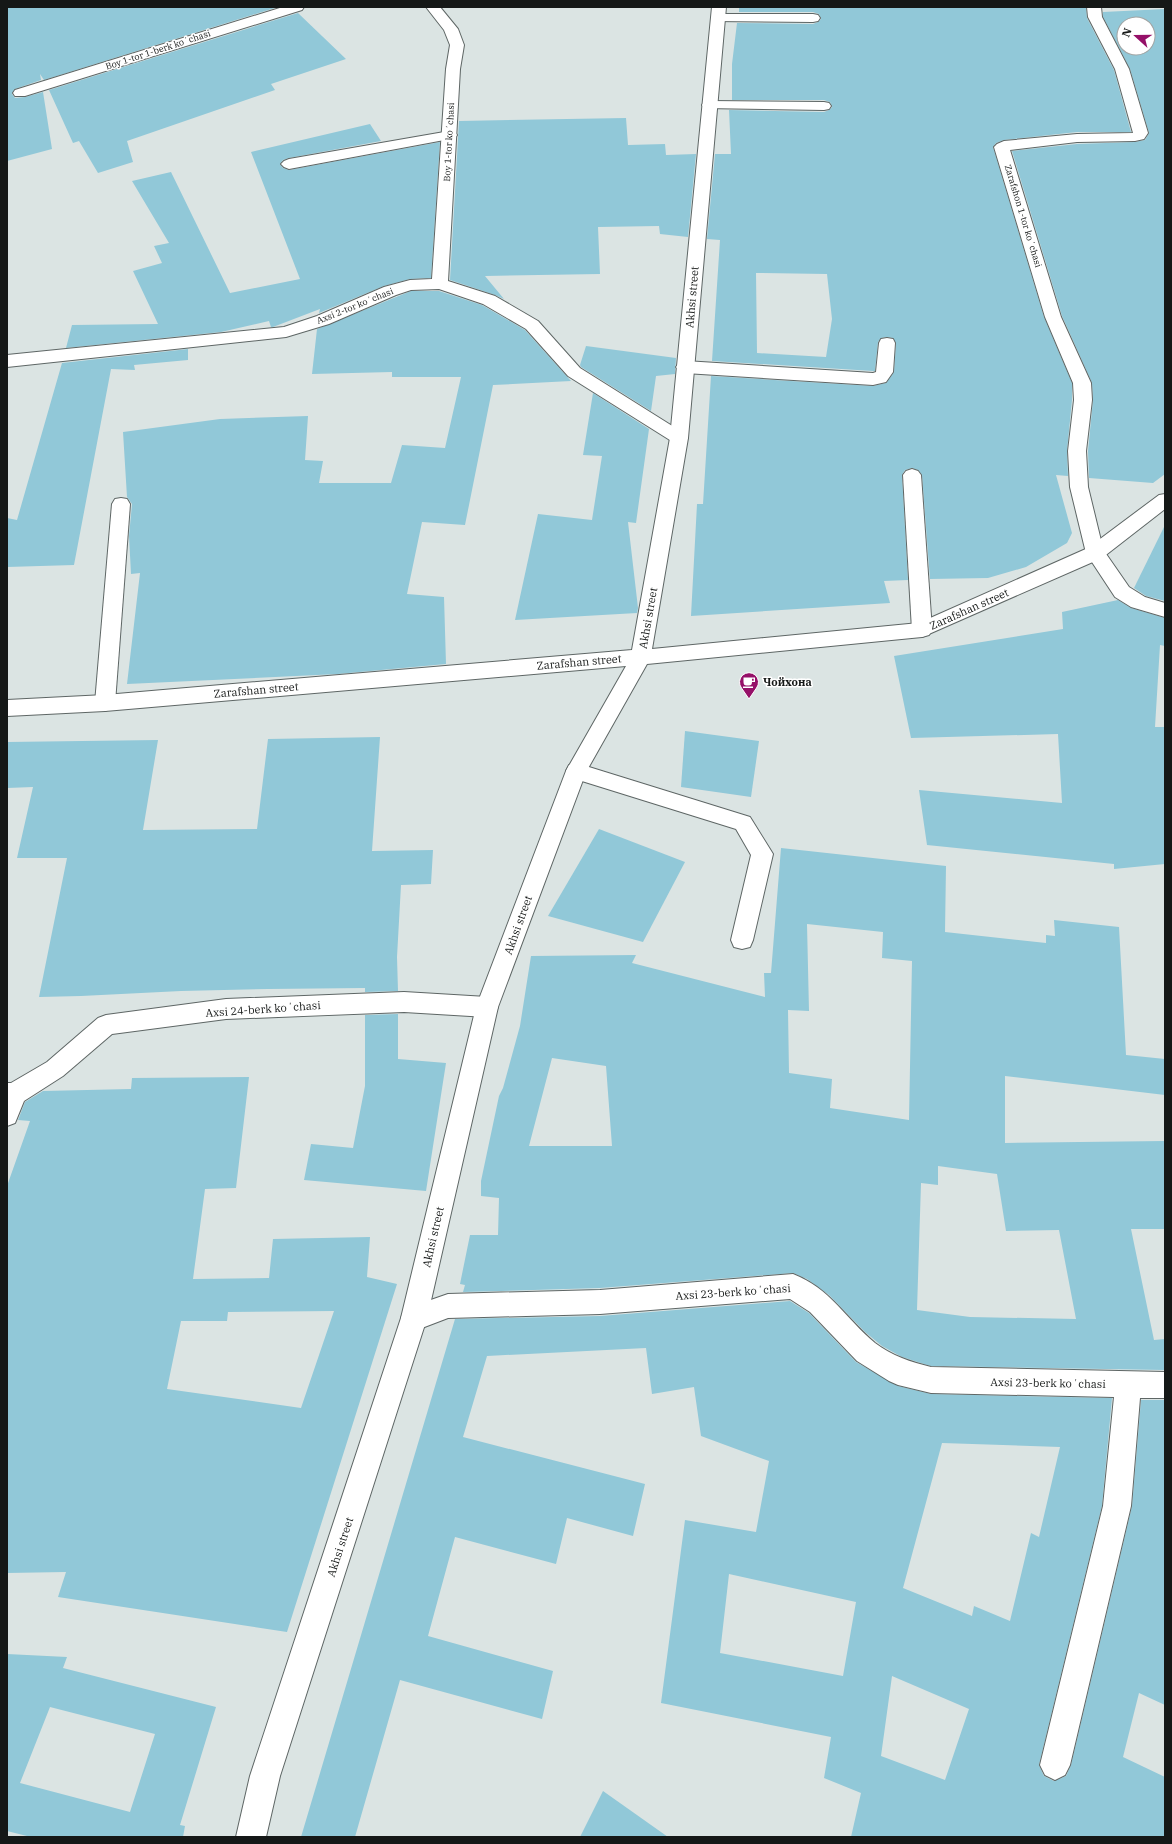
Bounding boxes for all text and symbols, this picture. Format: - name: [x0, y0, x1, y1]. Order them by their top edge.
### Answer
- north arrow: [1116, 16, 1156, 56]
- text: N: [1119, 26, 1135, 39]
- street label: Boy 1-tor 1-berk koʼchasi: [104, 27, 212, 72]
- street label: Boy 1-tor koʼchasi: [441, 102, 456, 182]
- street label: Zarafshon 1-tor koʼchasi: [1003, 163, 1044, 269]
- street label: Akhsi street: [682, 265, 702, 328]
- street label: Аxsi 2-tor koʼchasi: [315, 285, 395, 326]
- street label: Zarafshan street: [927, 585, 1011, 633]
- street label: Akhsi street: [636, 586, 660, 650]
- street label: Zarafshan street: [536, 651, 622, 673]
- cafe icon: Чойхона: [738, 671, 760, 699]
- place label: Чойхона: [763, 675, 812, 689]
- street label: Zarafshan street: [213, 679, 299, 701]
- street label: Akhsi street: [501, 893, 535, 956]
- street label: Аxsi 24-berk koʼchasi: [205, 998, 322, 1020]
- street label: Akhsi street: [419, 1205, 447, 1269]
- street label: Аxsi 23-berk koʼchasi: [675, 1281, 792, 1303]
- street label: Аxsi 23-berk koʼchasi: [990, 1375, 1106, 1391]
- street label: Akhsi street: [324, 1515, 356, 1579]

